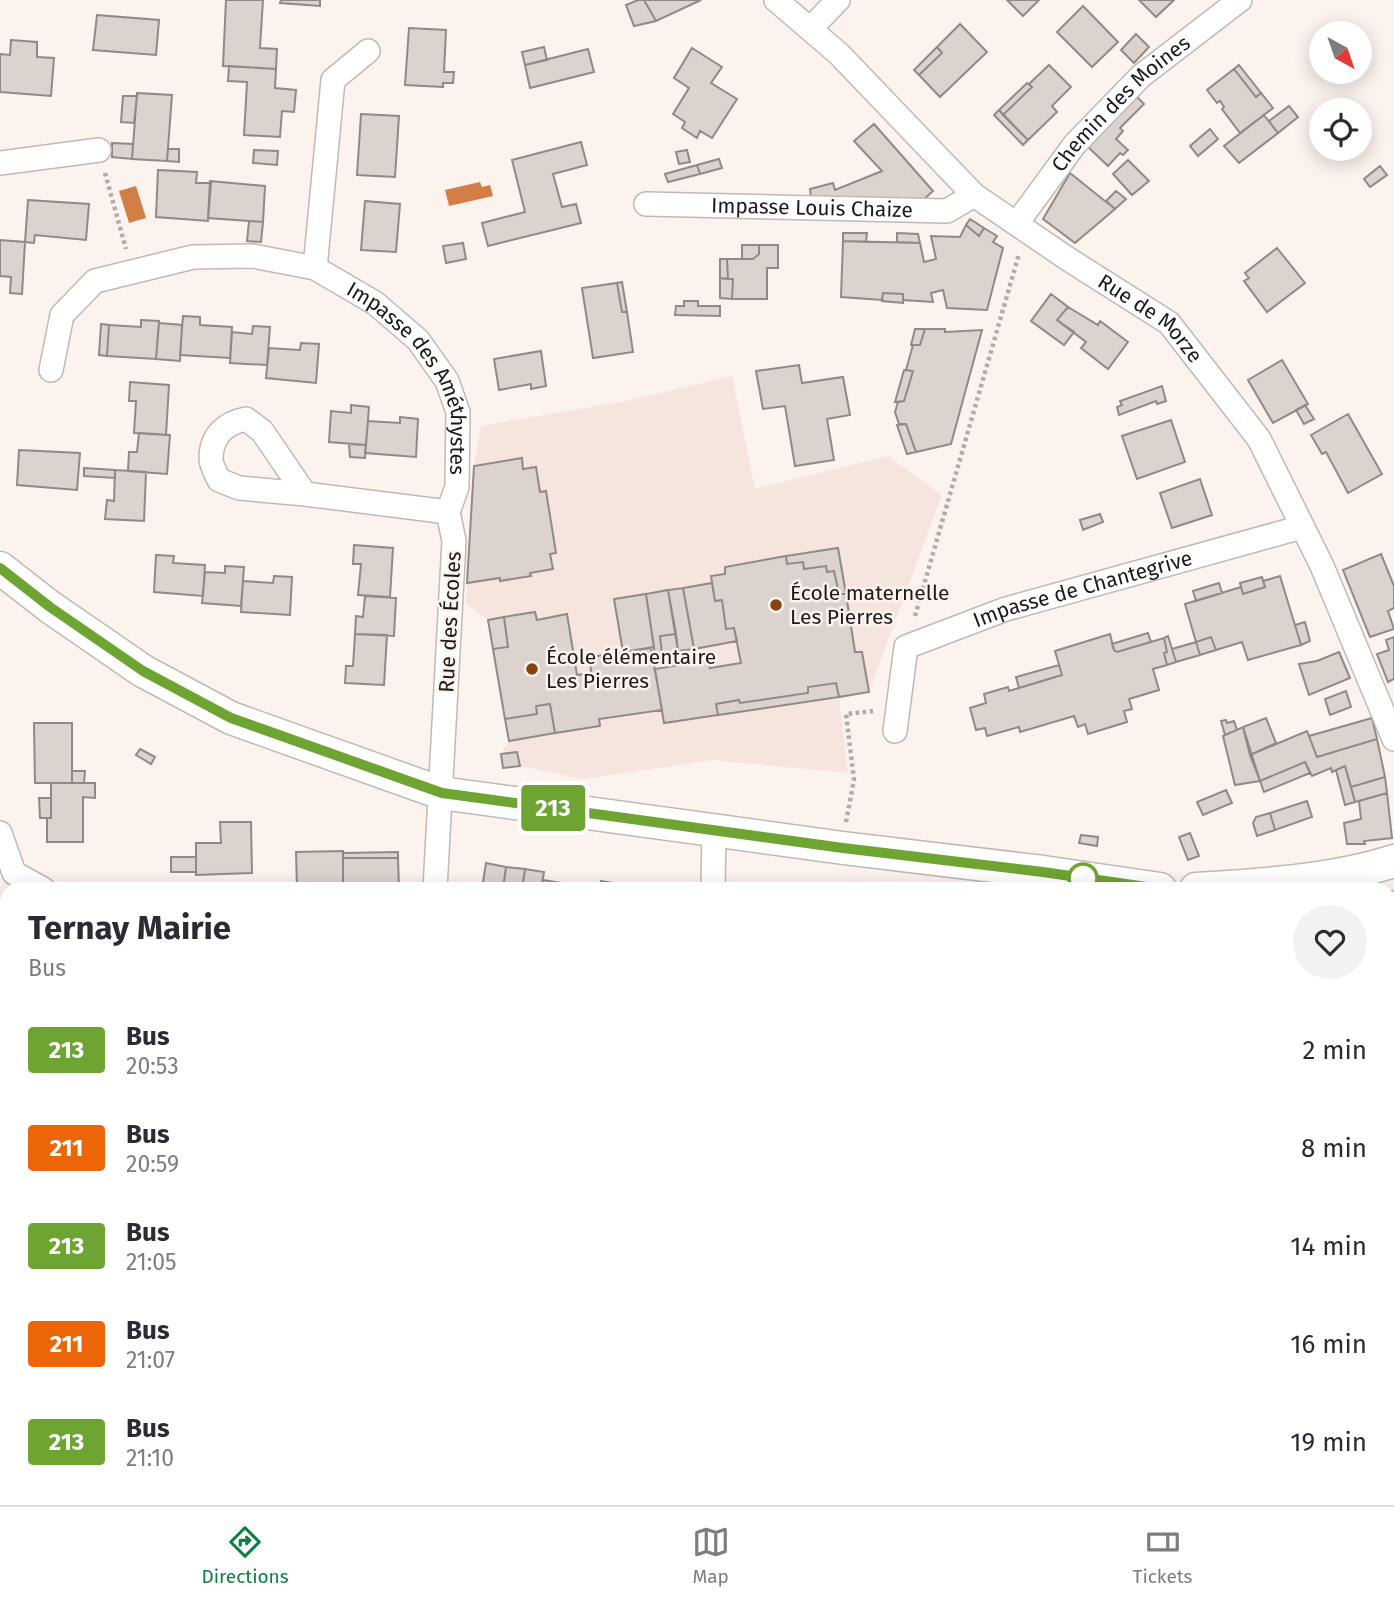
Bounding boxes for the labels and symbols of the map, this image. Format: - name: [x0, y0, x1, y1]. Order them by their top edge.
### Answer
- north arrow: [1309, 21, 1372, 84]
- street label: Chemin des Moines: [1046, 30, 1196, 177]
- street label: Impasse Louis Chaize: [711, 193, 913, 223]
- street label: Rue de Morze: [1093, 268, 1208, 368]
- street label: Impasse des Améthystes: [342, 276, 471, 475]
- street label: Impasse de Chantegrive: [970, 545, 1195, 633]
- street label: Rue des Écoles: [433, 551, 467, 693]
- place label: École maternelle Les Pierres: [790, 580, 949, 630]
- marker: École maternelle Les Pierres: [768, 597, 784, 613]
- place label: École élémentaire Les Pierres: [546, 644, 716, 694]
- marker: École élémentaire Les Pierres: [524, 661, 540, 677]
- line badge: 213: [513, 785, 593, 831]
- unlabelled marker: [1068, 863, 1098, 893]

